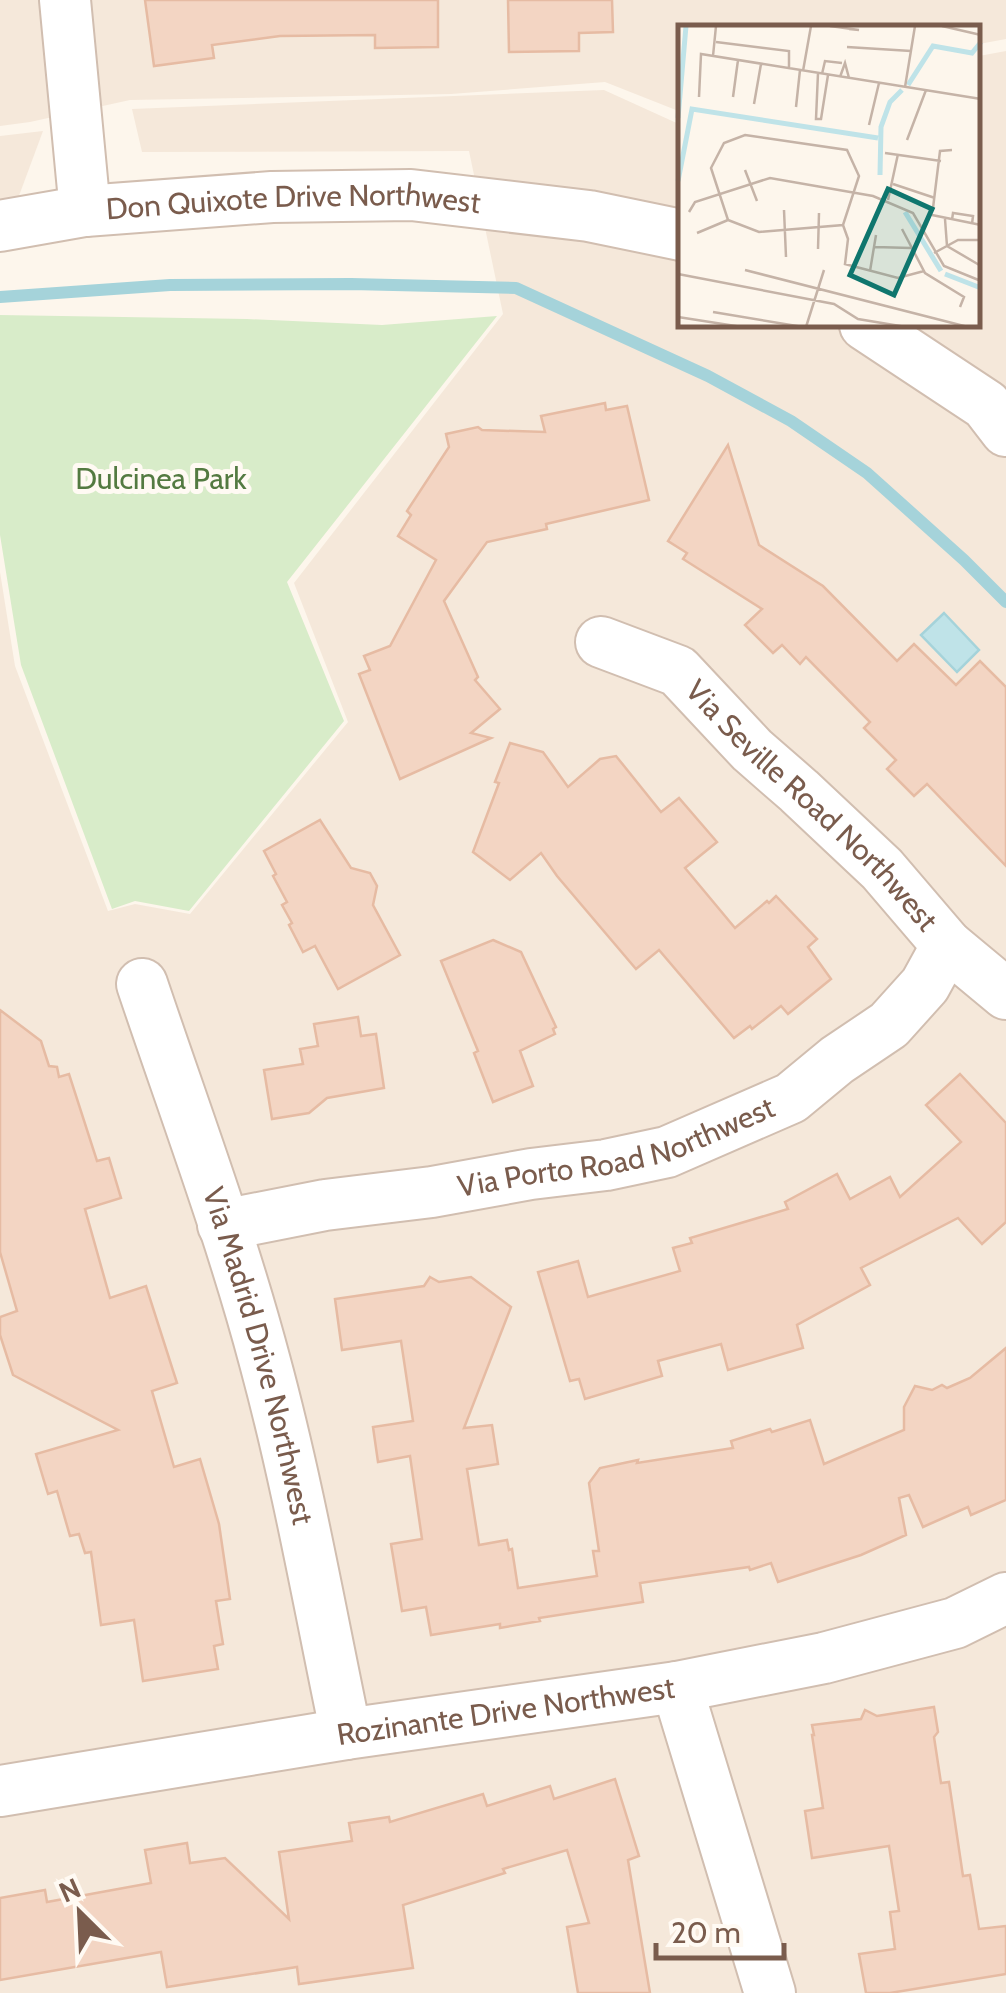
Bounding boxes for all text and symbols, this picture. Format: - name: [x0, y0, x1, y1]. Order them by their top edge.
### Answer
- inset map: [678, 25, 981, 328]
- street label: Don Quixote Drive Northwest: [105, 175, 483, 227]
- park label: Dulcinea Park: [75, 460, 247, 497]
- street label: Via Seville Road Northwest: [678, 672, 946, 938]
- street label: Via Porto Road Northwest: [455, 1088, 780, 1205]
- street label: Via Madrid Drive Northwest: [195, 1182, 322, 1528]
- street label: Rozinante Drive Northwest: [334, 1669, 677, 1753]
- north arrow: [30, 1863, 130, 1963]
- text: N: [54, 1871, 86, 1910]
- scale bar: [656, 1898, 784, 1960]
- text: 20 m: [671, 1914, 741, 1951]

